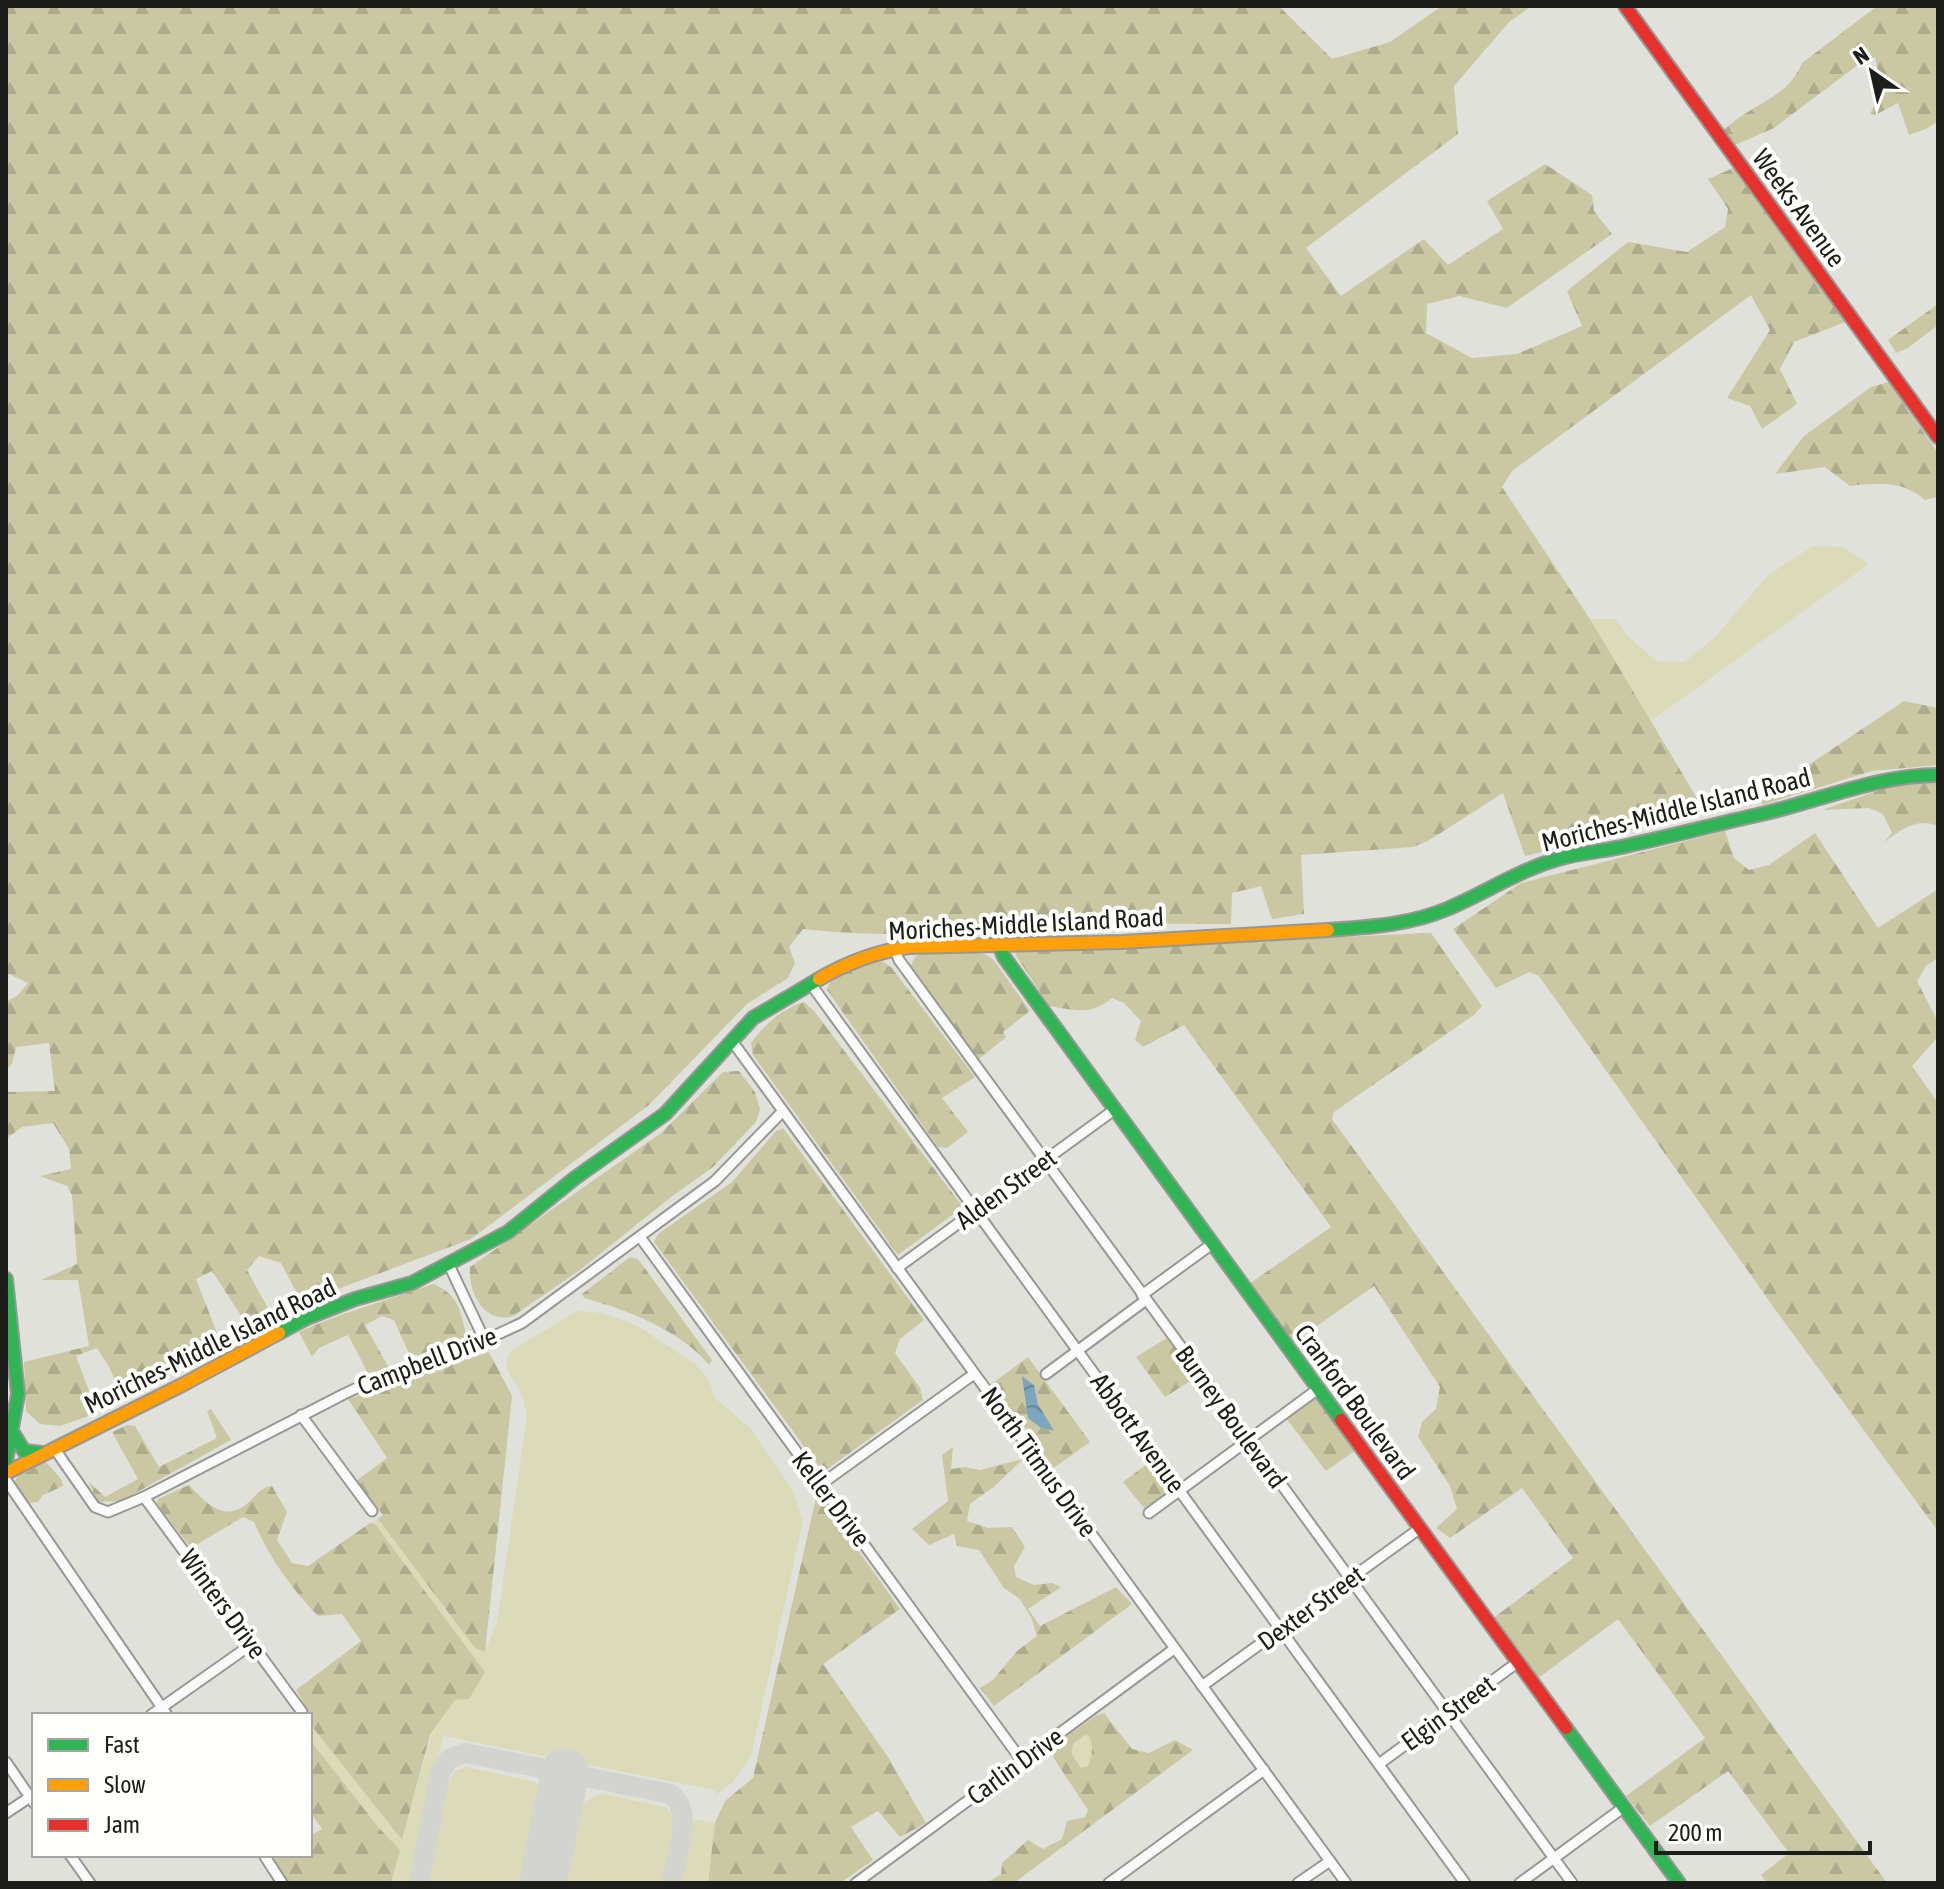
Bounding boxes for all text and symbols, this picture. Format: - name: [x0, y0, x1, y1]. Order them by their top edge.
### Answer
- north arrow: [1832, 32, 1912, 112]
- text: N: [1848, 41, 1873, 70]
- street label: Weeks Avenue: [1746, 143, 1852, 273]
- street label: Moriches-Middle Island Road: [1538, 762, 1814, 858]
- street label: Moriches-Middle Island Road: [887, 902, 1165, 946]
- street label: Alden Street: [950, 1143, 1062, 1235]
- street label: Moriches-Middle Island Road: [79, 1272, 341, 1420]
- street label: Cranford Boulevard: [1289, 1319, 1421, 1485]
- street label: Campbell Drive: [353, 1321, 501, 1401]
- street label: Burney Boulevard: [1169, 1340, 1293, 1494]
- street label: Abbott Avenue: [1085, 1368, 1191, 1498]
- street label: North Titmus Drive: [975, 1381, 1103, 1543]
- street label: Keller Drive: [786, 1446, 876, 1552]
- street label: Winters Drive: [173, 1544, 273, 1664]
- street label: Dexter Street: [1252, 1559, 1370, 1657]
- street label: Elgin Street: [1396, 1669, 1500, 1757]
- legend: [32, 1713, 312, 1857]
- street label: Carlin Drive: [961, 1721, 1069, 1811]
- text: Fast: [104, 1731, 140, 1758]
- text: Slow: [104, 1771, 146, 1798]
- scale bar: [1656, 1805, 1870, 1855]
- text: Jam: [104, 1811, 140, 1838]
- text: 200 m: [1668, 1819, 1722, 1846]

